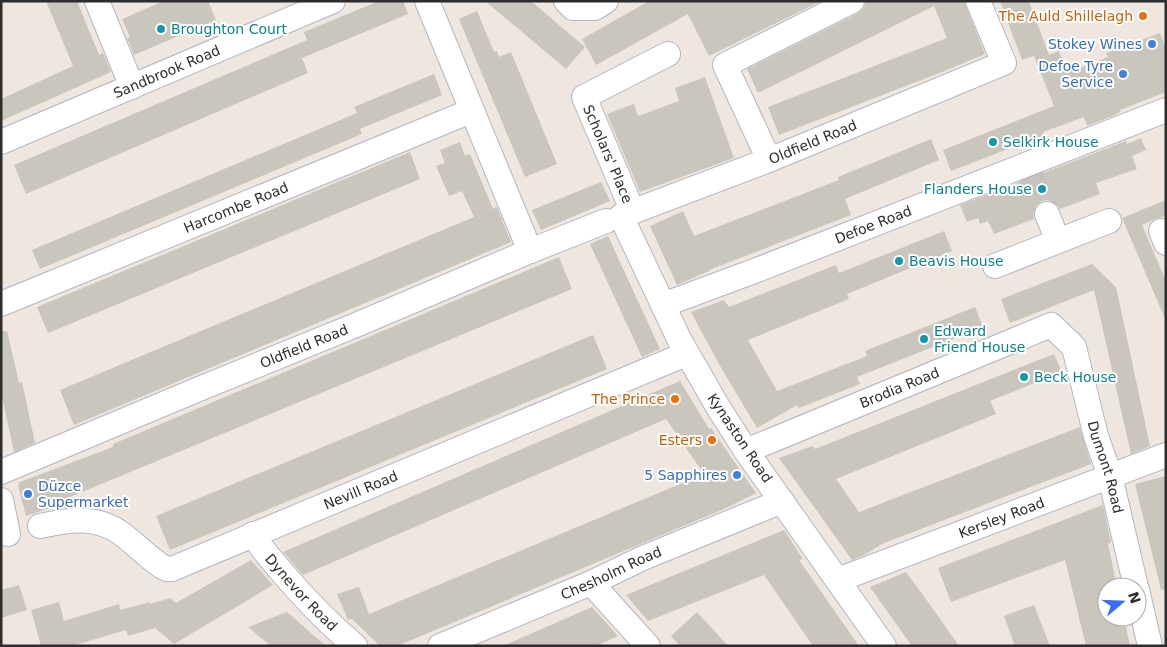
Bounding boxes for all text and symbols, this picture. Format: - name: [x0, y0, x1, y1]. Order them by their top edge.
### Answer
- place label: The Auld Shillelagh: [998, 8, 1133, 24]
- marker: The Auld Shillelagh: [1137, 10, 1149, 22]
- place label: Broughton Court: [171, 21, 288, 37]
- marker: Broughton Court: [155, 23, 167, 35]
- place label: Stokey Wines: [1048, 36, 1142, 52]
- marker: Stokey Wines: [1146, 38, 1158, 50]
- street label: Sandbrook Road: [111, 42, 222, 101]
- place label: Defoe Tyre Service: [1038, 58, 1113, 90]
- marker: Defoe Tyre Service: [1117, 68, 1129, 80]
- street label: Scholars' Place: [580, 103, 636, 205]
- street label: Oldfield Road: [766, 117, 859, 167]
- place label: Selkirk House: [1003, 134, 1099, 150]
- marker: Selkirk House: [987, 136, 999, 148]
- street label: Harcombe Road: [181, 179, 291, 236]
- place label: Flanders House: [924, 181, 1032, 197]
- marker: Flanders House: [1036, 183, 1048, 195]
- street label: Defoe Road: [832, 202, 914, 247]
- place label: Beavis House: [909, 253, 1004, 269]
- marker: Beavis House: [893, 255, 905, 267]
- street label: Oldfield Road: [258, 321, 350, 371]
- place label: Edward Friend House: [934, 323, 1025, 355]
- marker: Edward Friend House: [918, 333, 930, 345]
- street label: Brodia Road: [857, 364, 942, 411]
- place label: Beck House: [1034, 369, 1116, 385]
- marker: Beck House: [1018, 371, 1030, 383]
- place label: The Prince: [590, 391, 665, 407]
- street label: Kynaston Road: [704, 391, 776, 485]
- marker: The Prince: [669, 393, 681, 405]
- street label: Dumont Road: [1085, 419, 1126, 515]
- place label: Esters: [659, 432, 702, 448]
- marker: Esters: [706, 434, 718, 446]
- place label: 5 Sapphires: [644, 467, 727, 483]
- street label: Nevill Road: [321, 468, 400, 513]
- marker: 5 Sapphires: [731, 469, 743, 481]
- place label: Düzce Supermarket: [38, 478, 129, 510]
- marker: Düzce Supermarket: [22, 488, 34, 500]
- street label: Kersley Road: [956, 494, 1047, 541]
- street label: Chesholm Road: [558, 543, 664, 603]
- street label: Dynevor Road: [262, 551, 341, 634]
- north arrow: [1097, 577, 1147, 627]
- text: N: [1125, 590, 1144, 606]

